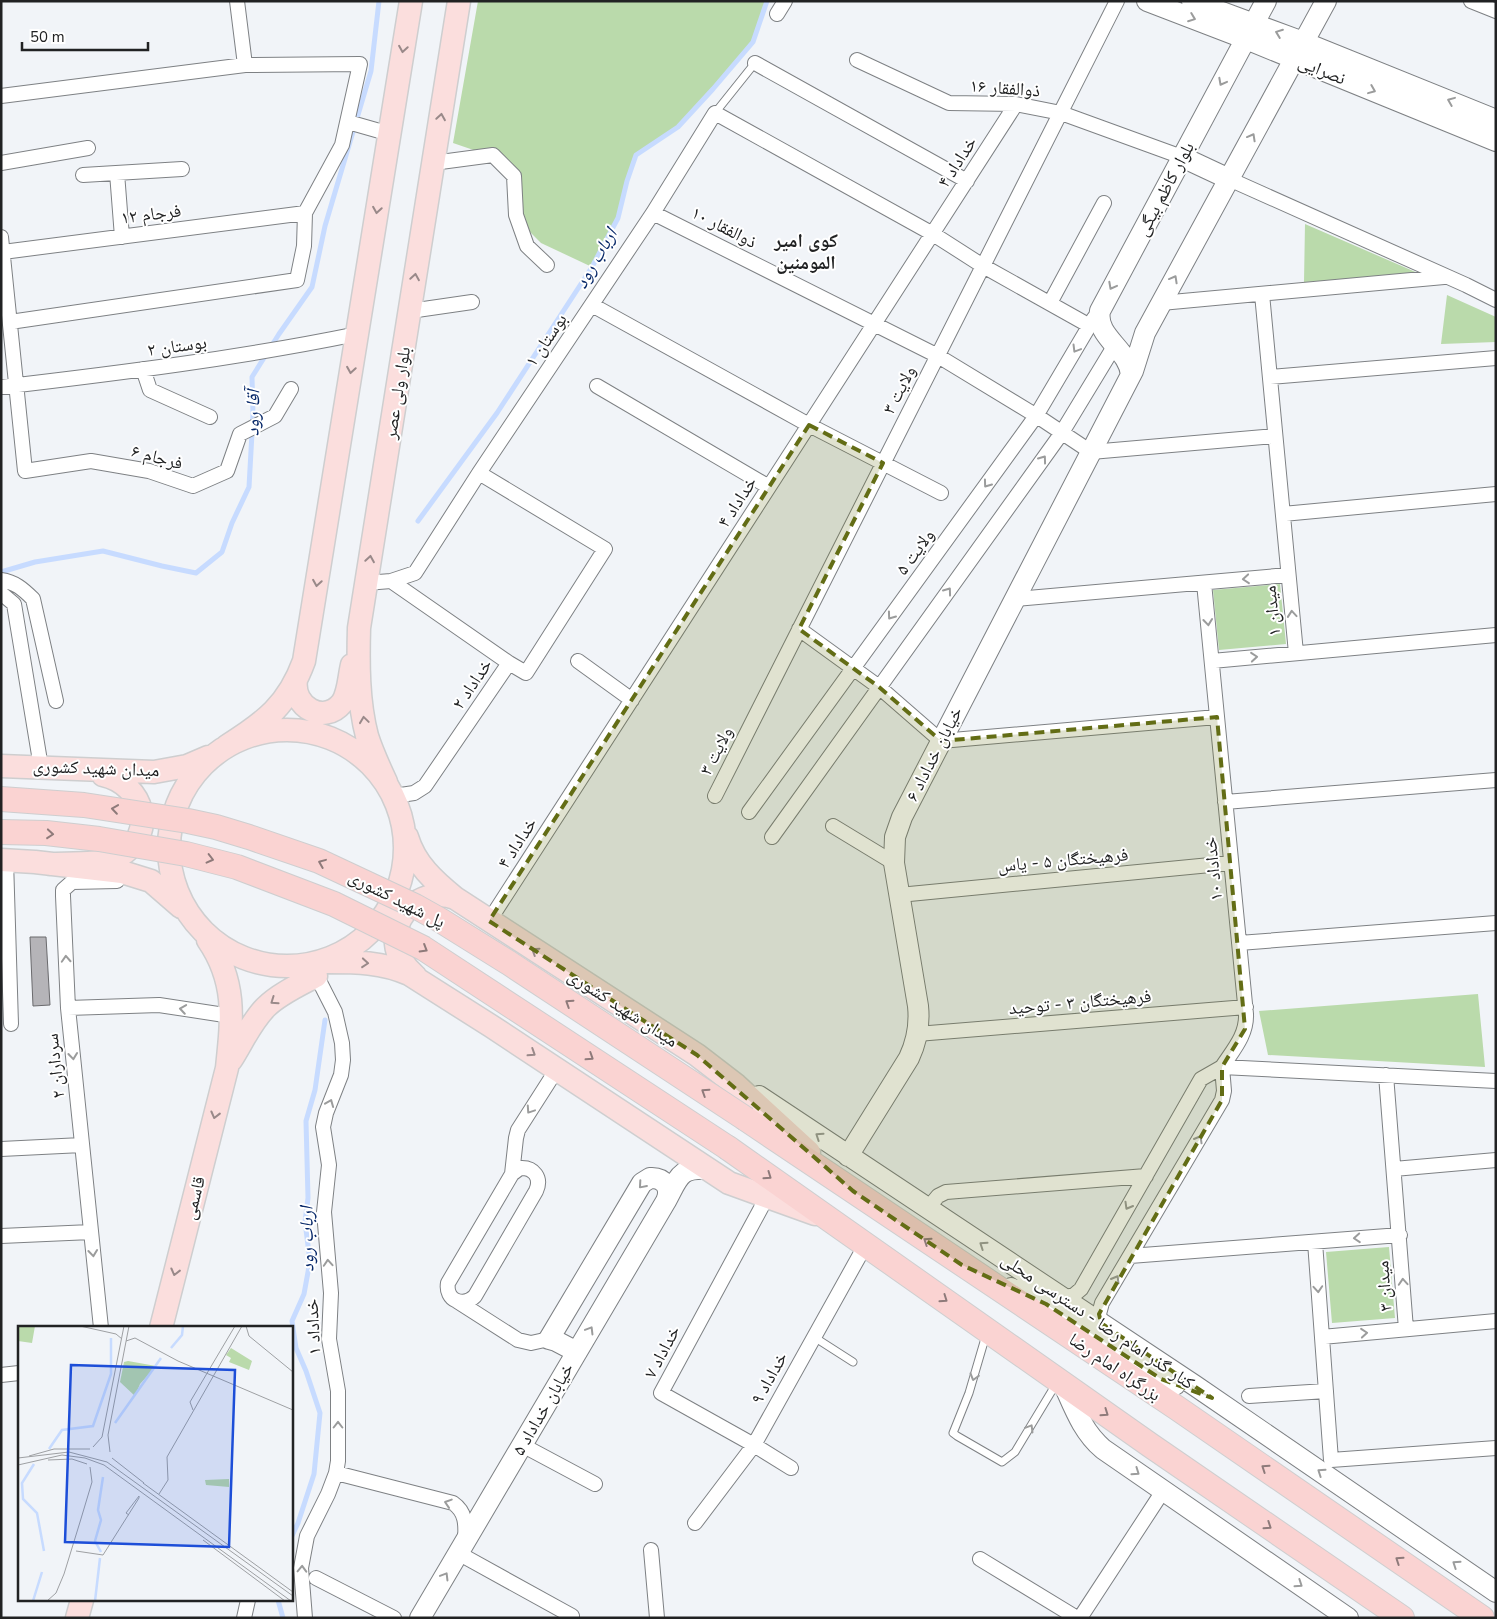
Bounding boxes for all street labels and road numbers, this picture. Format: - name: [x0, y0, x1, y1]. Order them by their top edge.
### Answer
- street label: نصرایی: [1295, 50, 1349, 90]
- street label: ذوالفقار ۱۶: [969, 74, 1041, 102]
- street label: خداداد ۴: [932, 132, 982, 192]
- street label: بلوار کاظم بیگی: [1130, 138, 1200, 240]
- street label: فرجام ۱۲: [120, 198, 182, 230]
- street label: ذوالفقار ۱۰: [687, 200, 761, 254]
- street label: بوستان ۱: [519, 309, 573, 371]
- street label: بوستان ۲: [146, 330, 208, 362]
- street label: بلوار ولی عصر: [378, 345, 416, 442]
- street label: ولایت ۳: [877, 362, 921, 418]
- street label: فرجام ۶: [129, 439, 185, 475]
- street label: خداداد ۴: [712, 472, 762, 532]
- street label: ولایت ۵: [890, 524, 940, 580]
- street label: میدان ۱: [1257, 584, 1287, 638]
- street label: خداداد ۲: [446, 654, 498, 714]
- street label: خیابان خداداد ۶: [900, 703, 968, 805]
- street label: ولایت ۳: [694, 723, 738, 779]
- street label: میدان شهید کشوری: [32, 754, 160, 782]
- street label: خداداد ۴: [492, 813, 542, 873]
- street label: خداداد ۱۰: [1198, 836, 1228, 902]
- street label: فرهیختگان ۵ - یاس: [997, 842, 1129, 878]
- street label: پل شهید کشوری: [344, 864, 450, 934]
- street label: میدان شهید کشوری: [563, 963, 683, 1053]
- street label: فرهیختگان ۳ - توحید: [1008, 984, 1152, 1020]
- street label: سرداران ۲: [40, 1032, 70, 1100]
- street label: قاسمی: [177, 1174, 211, 1222]
- street label: کنار گذر امام رضا - دسترسی محلی: [997, 1247, 1200, 1395]
- street label: میدان ۳: [1370, 1260, 1398, 1312]
- street label: خداداد ۱: [300, 1298, 326, 1356]
- street label: خداداد ۷: [638, 1322, 686, 1382]
- street label: بزرگراه امام رضا: [1064, 1327, 1166, 1407]
- street label: خداداد ۹: [745, 1348, 793, 1408]
- street label: خیابان خداداد ۵: [507, 1358, 579, 1460]

